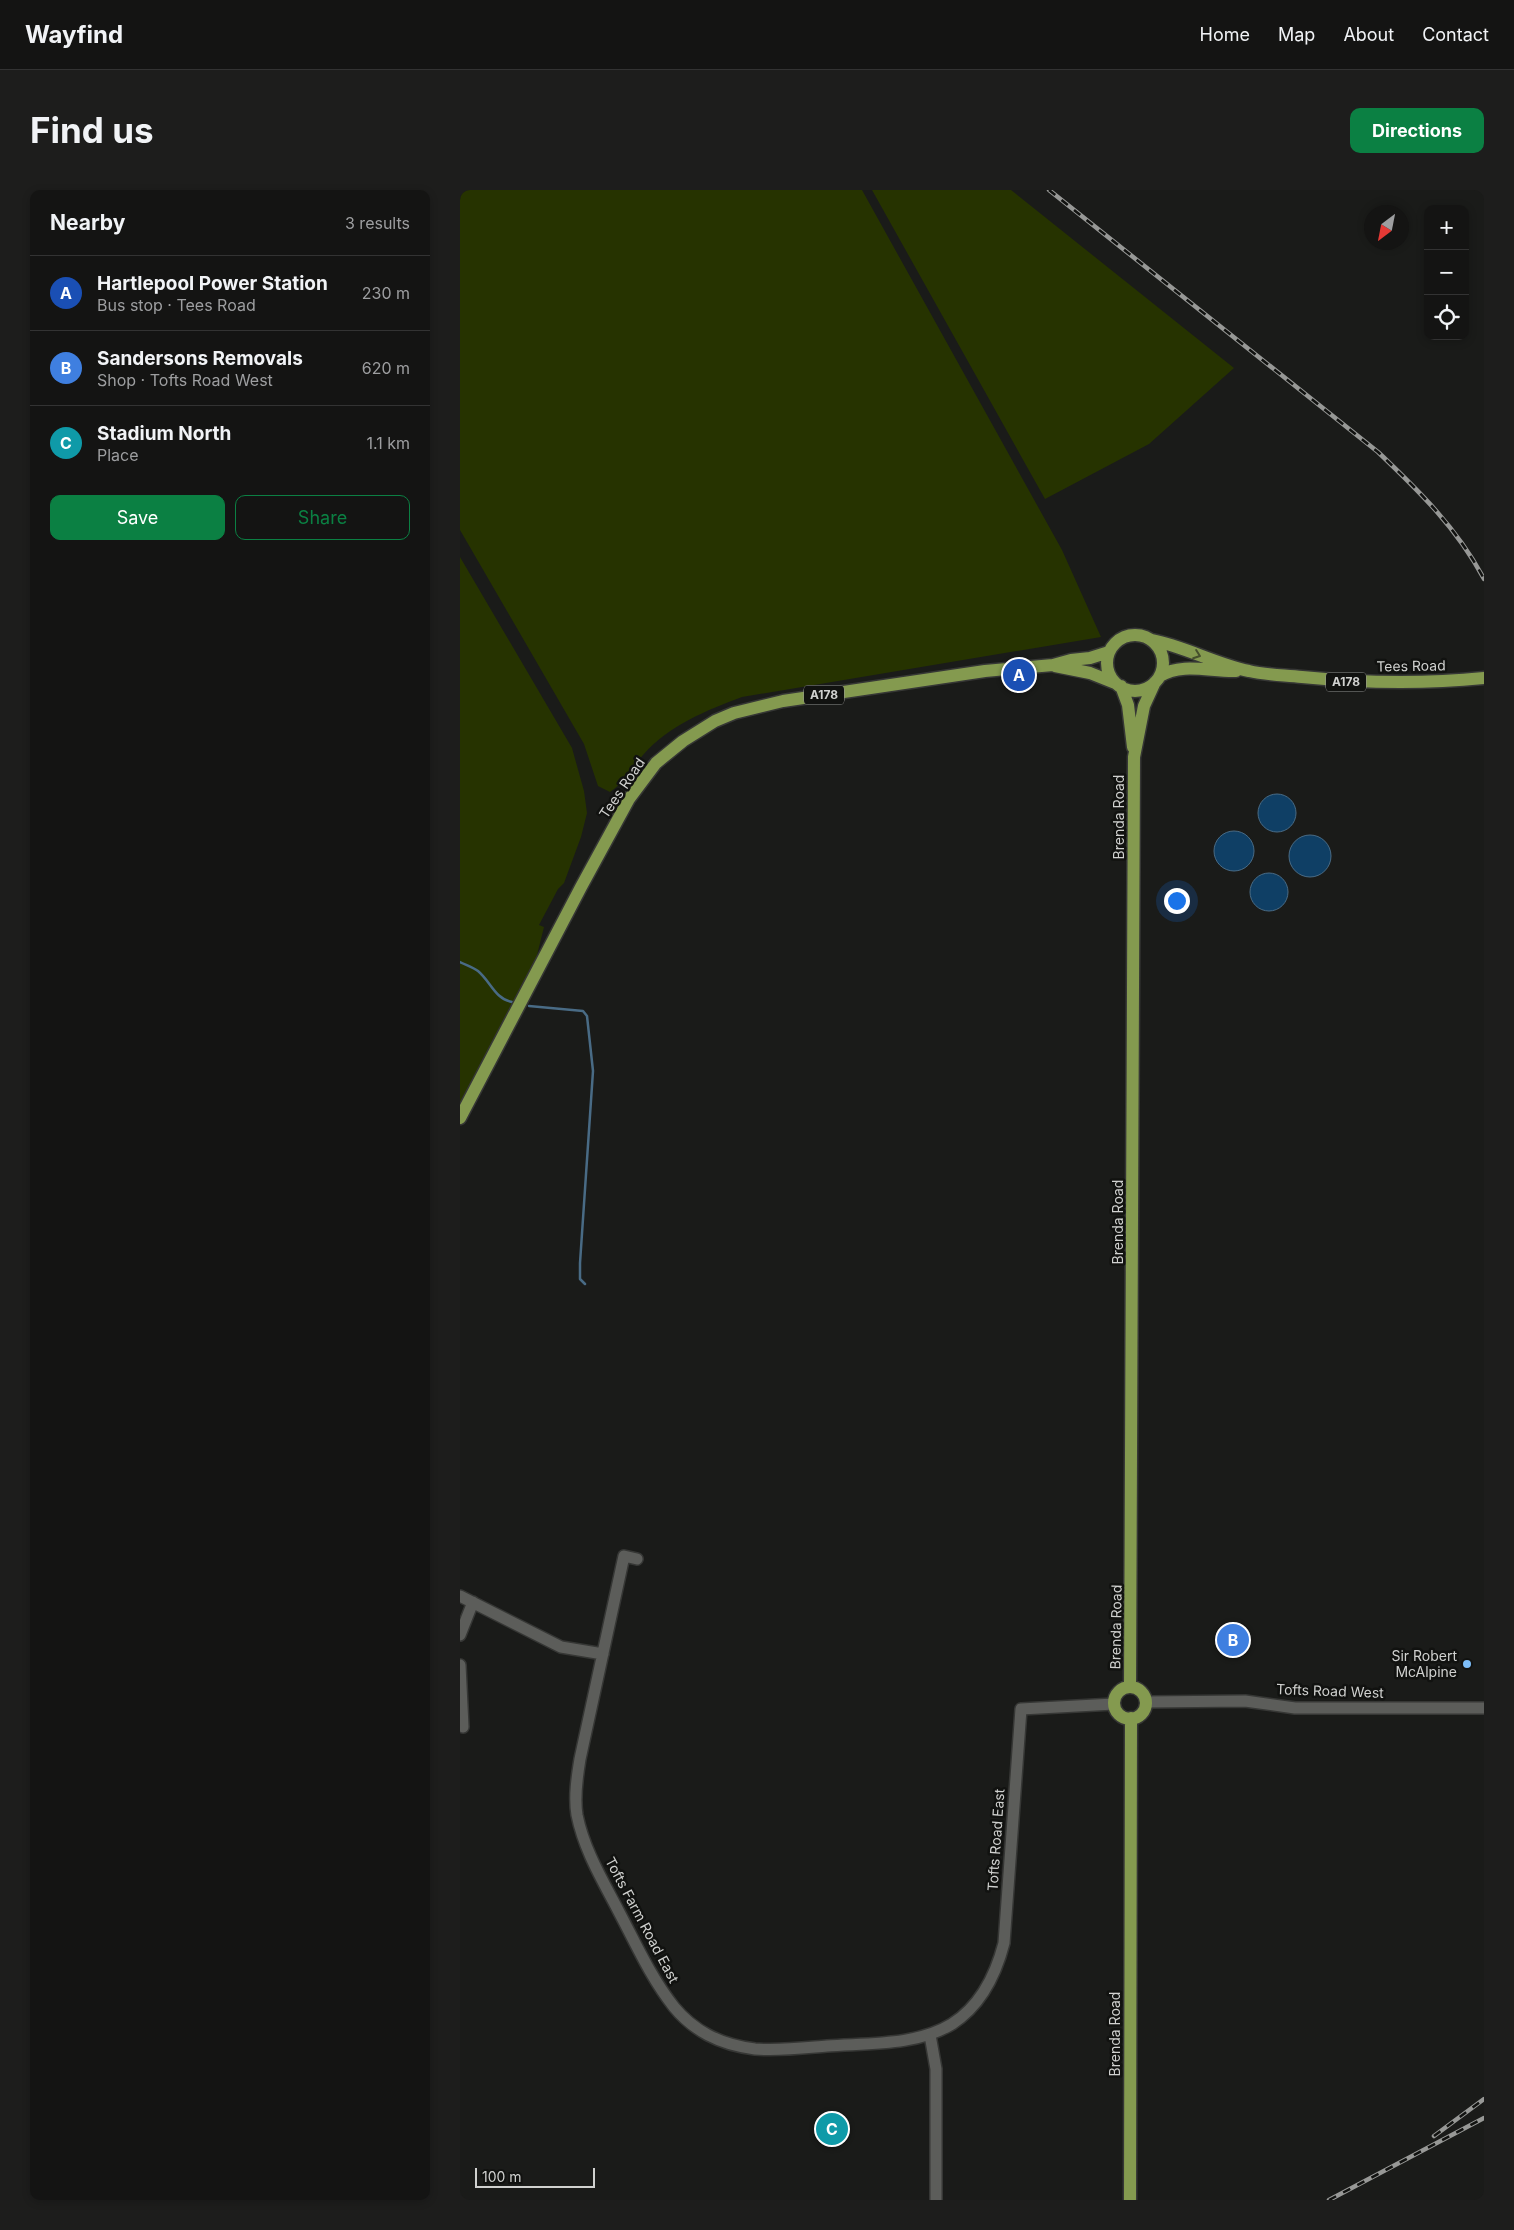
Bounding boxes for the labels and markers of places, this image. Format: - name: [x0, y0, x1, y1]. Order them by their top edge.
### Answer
- pin: A: [1003, 656, 1035, 694]
- pin: B: [1217, 1621, 1249, 1659]
- place label: Sir Robert McAlpine: [1391, 1647, 1457, 1680]
- marker: Sir Robert McAlpine: [1461, 1658, 1473, 1670]
- pin: C: [816, 2110, 848, 2148]

